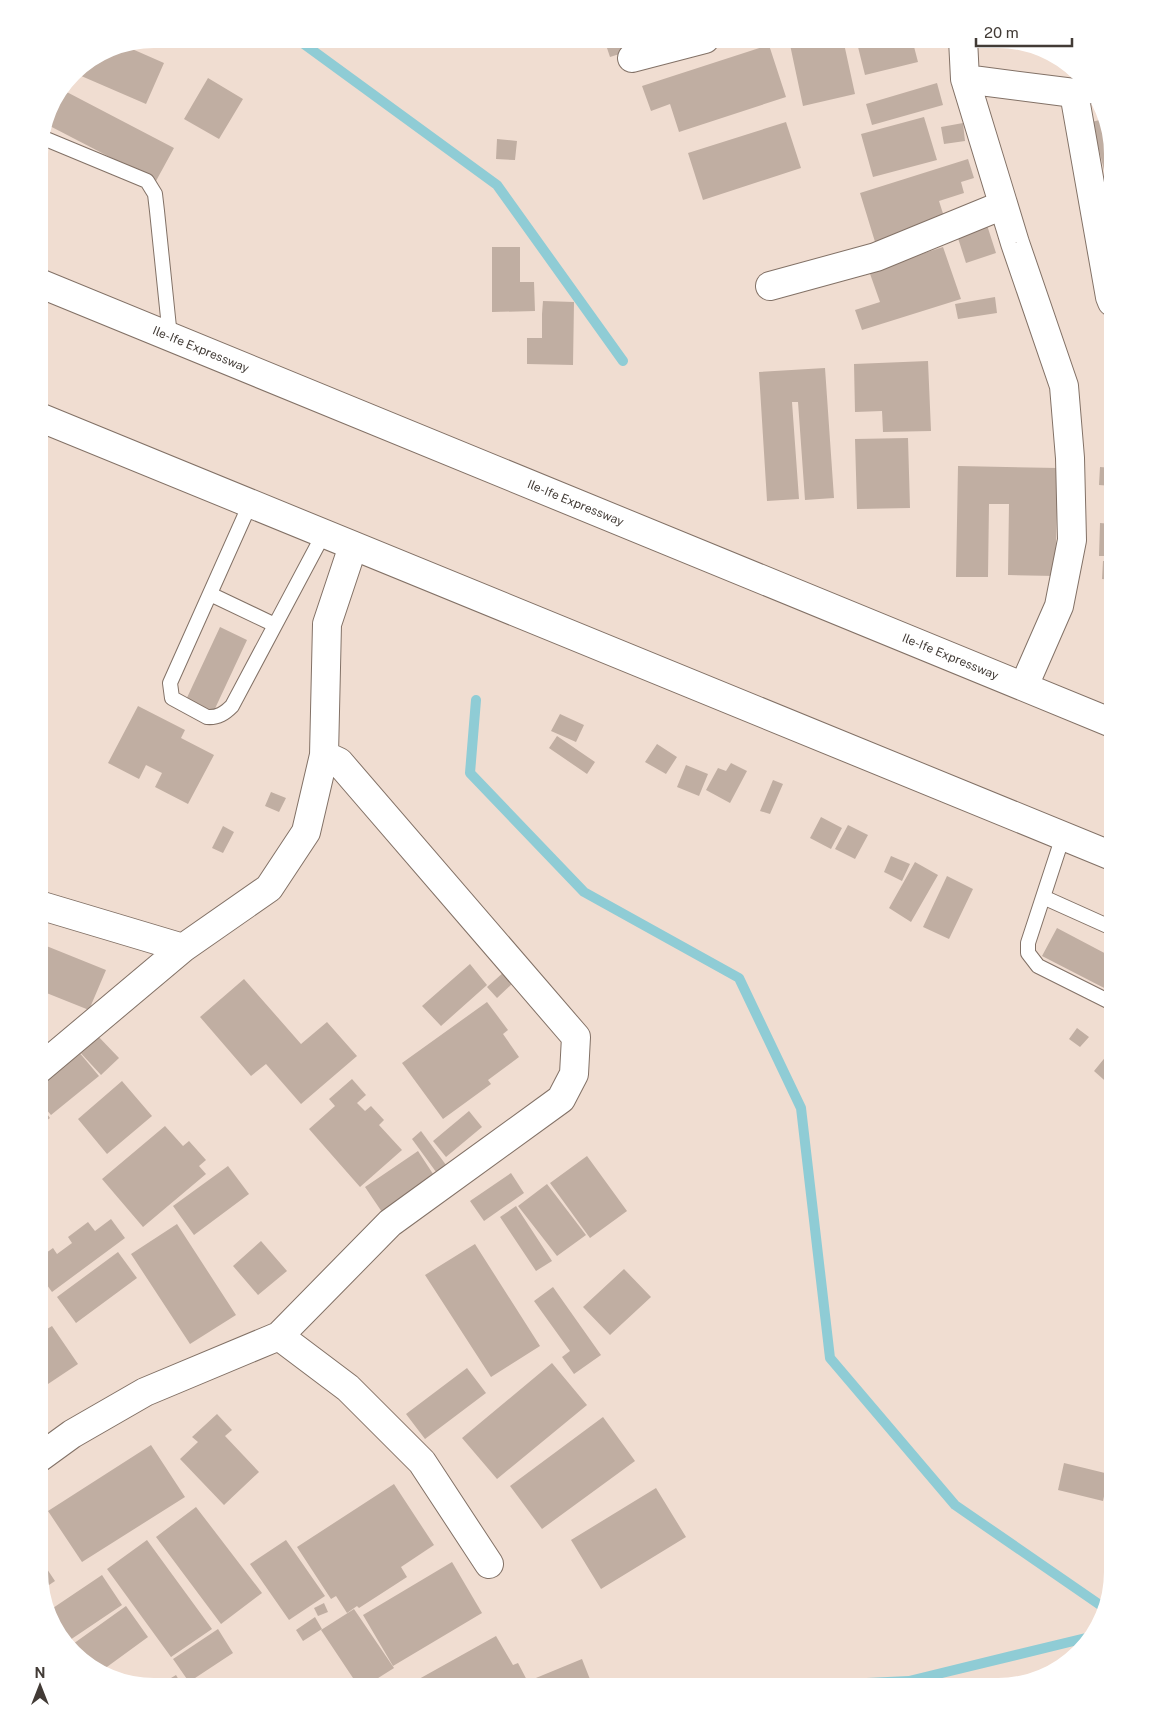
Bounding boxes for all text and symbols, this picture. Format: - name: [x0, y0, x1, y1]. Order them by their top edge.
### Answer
- scale bar: [976, 15, 1072, 47]
- text: 20 m: [984, 24, 1019, 41]
- street label: Ile-Ife Expressway: [151, 323, 252, 376]
- street label: Ile-Ife Expressway: [525, 477, 626, 529]
- street label: Ile-Ife Expressway: [900, 631, 1001, 683]
- north arrow: [15, 1661, 65, 1711]
- text: N: [35, 1665, 45, 1681]

